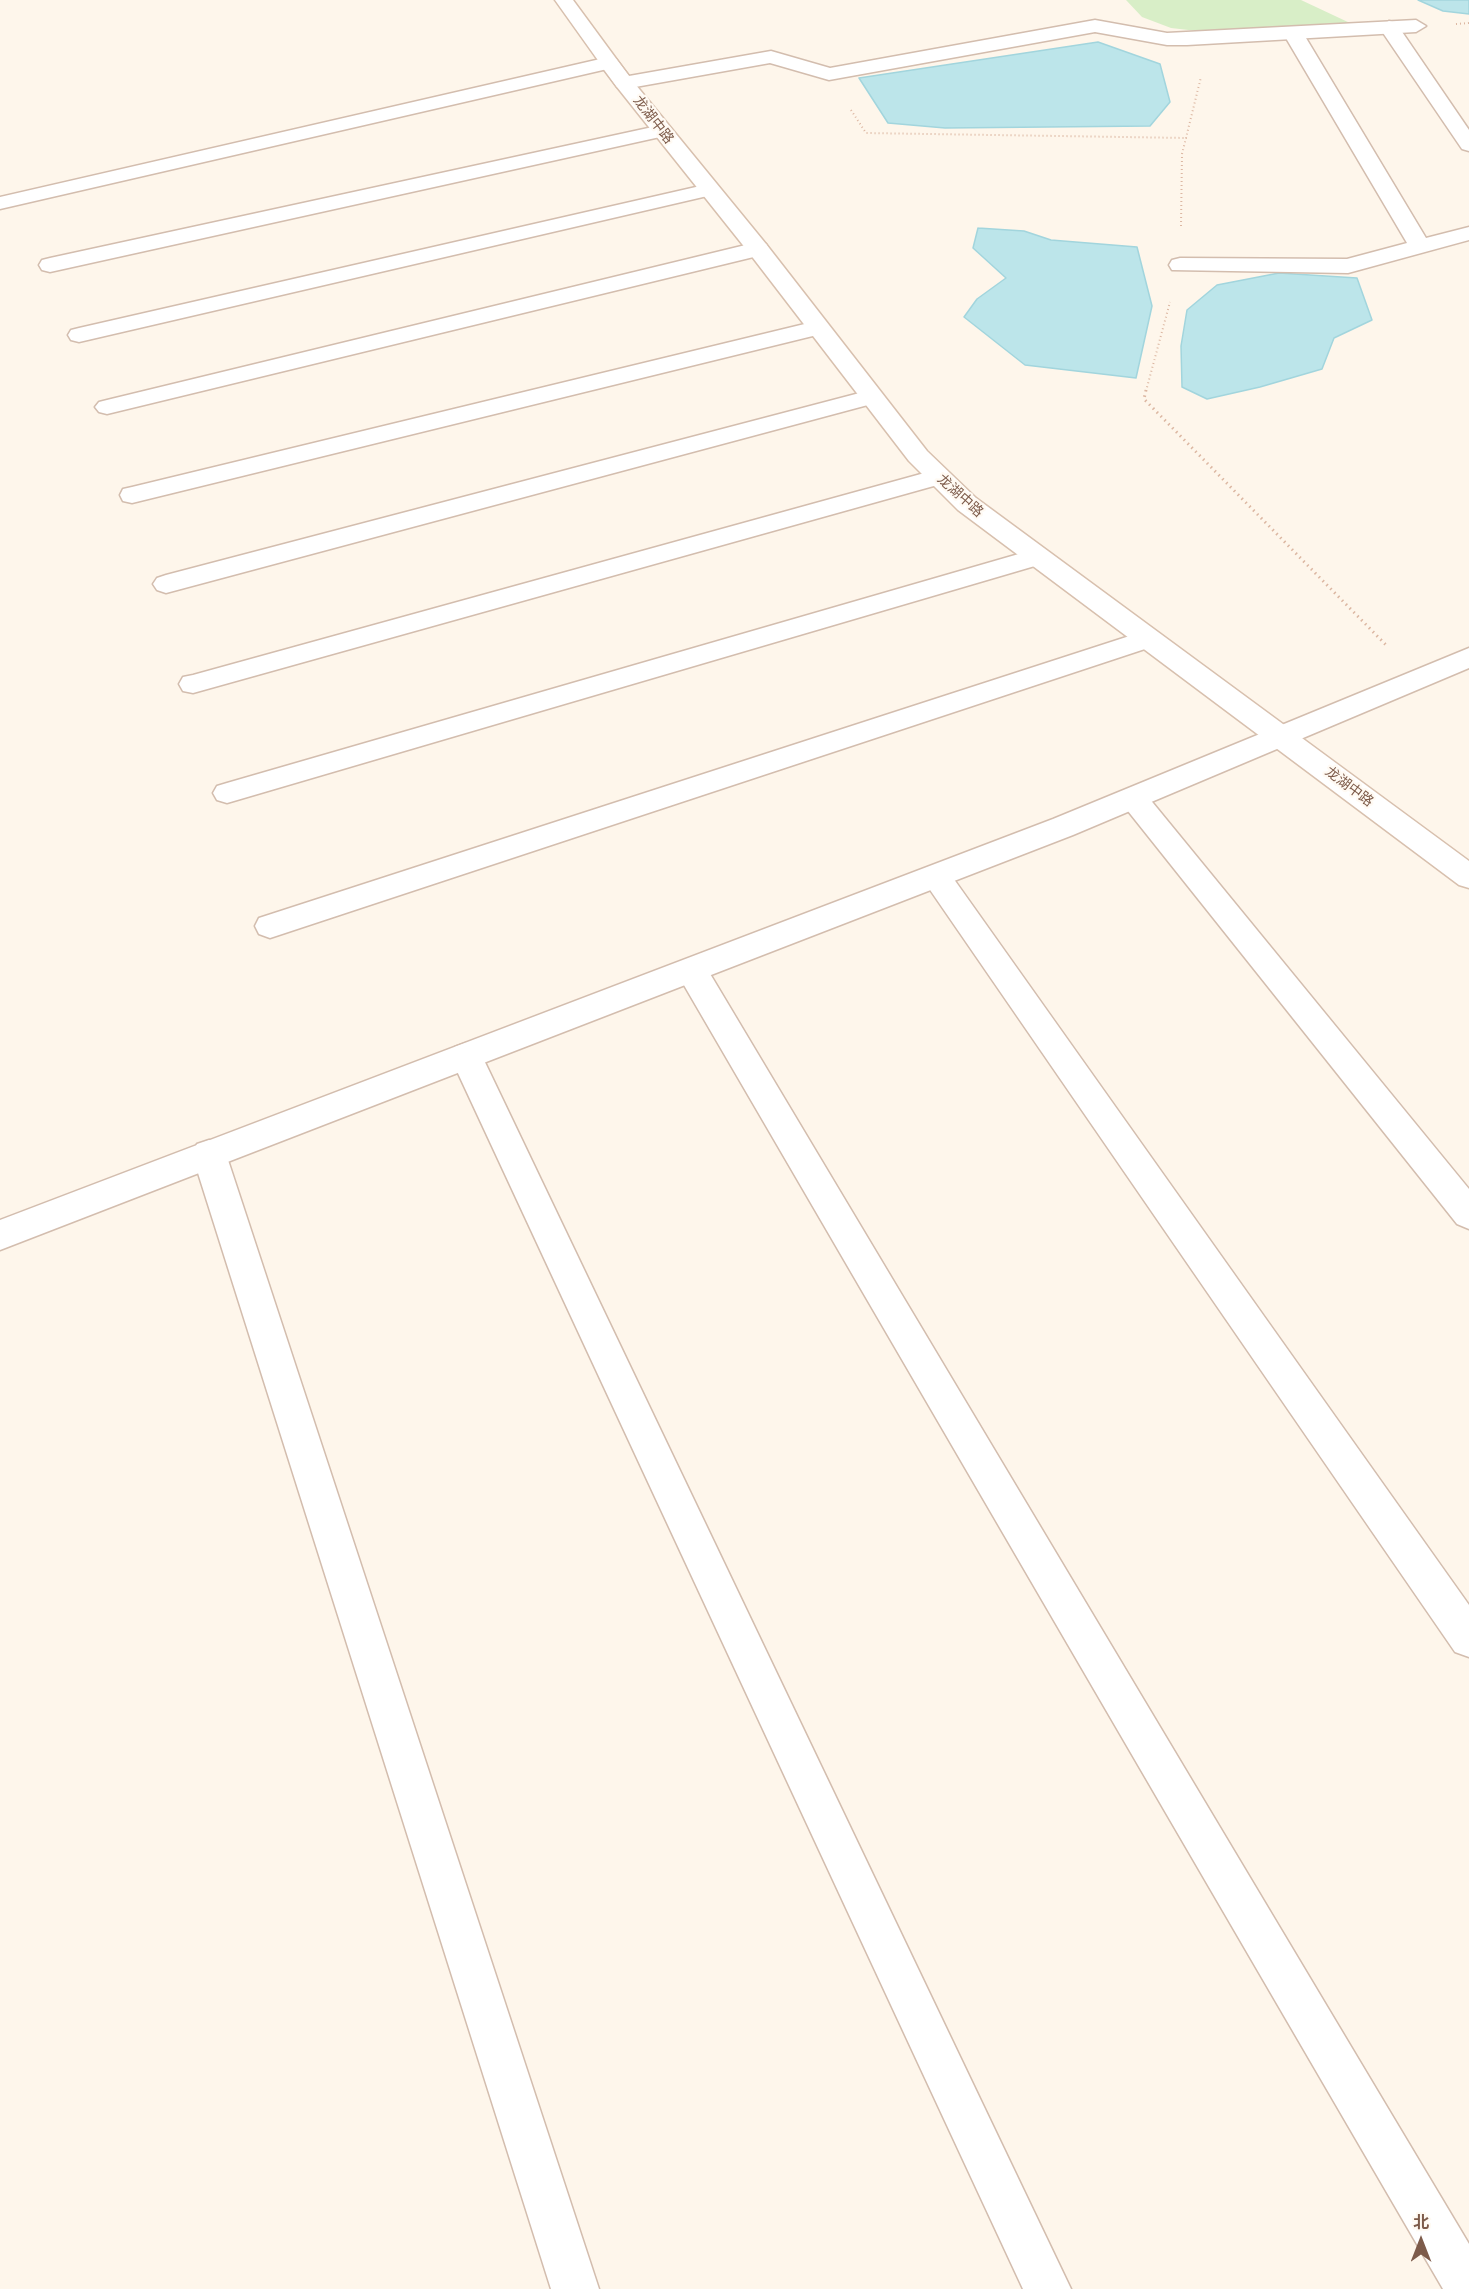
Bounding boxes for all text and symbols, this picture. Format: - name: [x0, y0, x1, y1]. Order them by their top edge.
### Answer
- street label: 龙湖中路: [629, 93, 677, 147]
- street label: 龙湖中路: [934, 471, 986, 521]
- street label: 龙湖中路: [1322, 763, 1376, 811]
- north arrow: [1391, 2211, 1451, 2271]
- text: 北: [1413, 2214, 1429, 2231]

